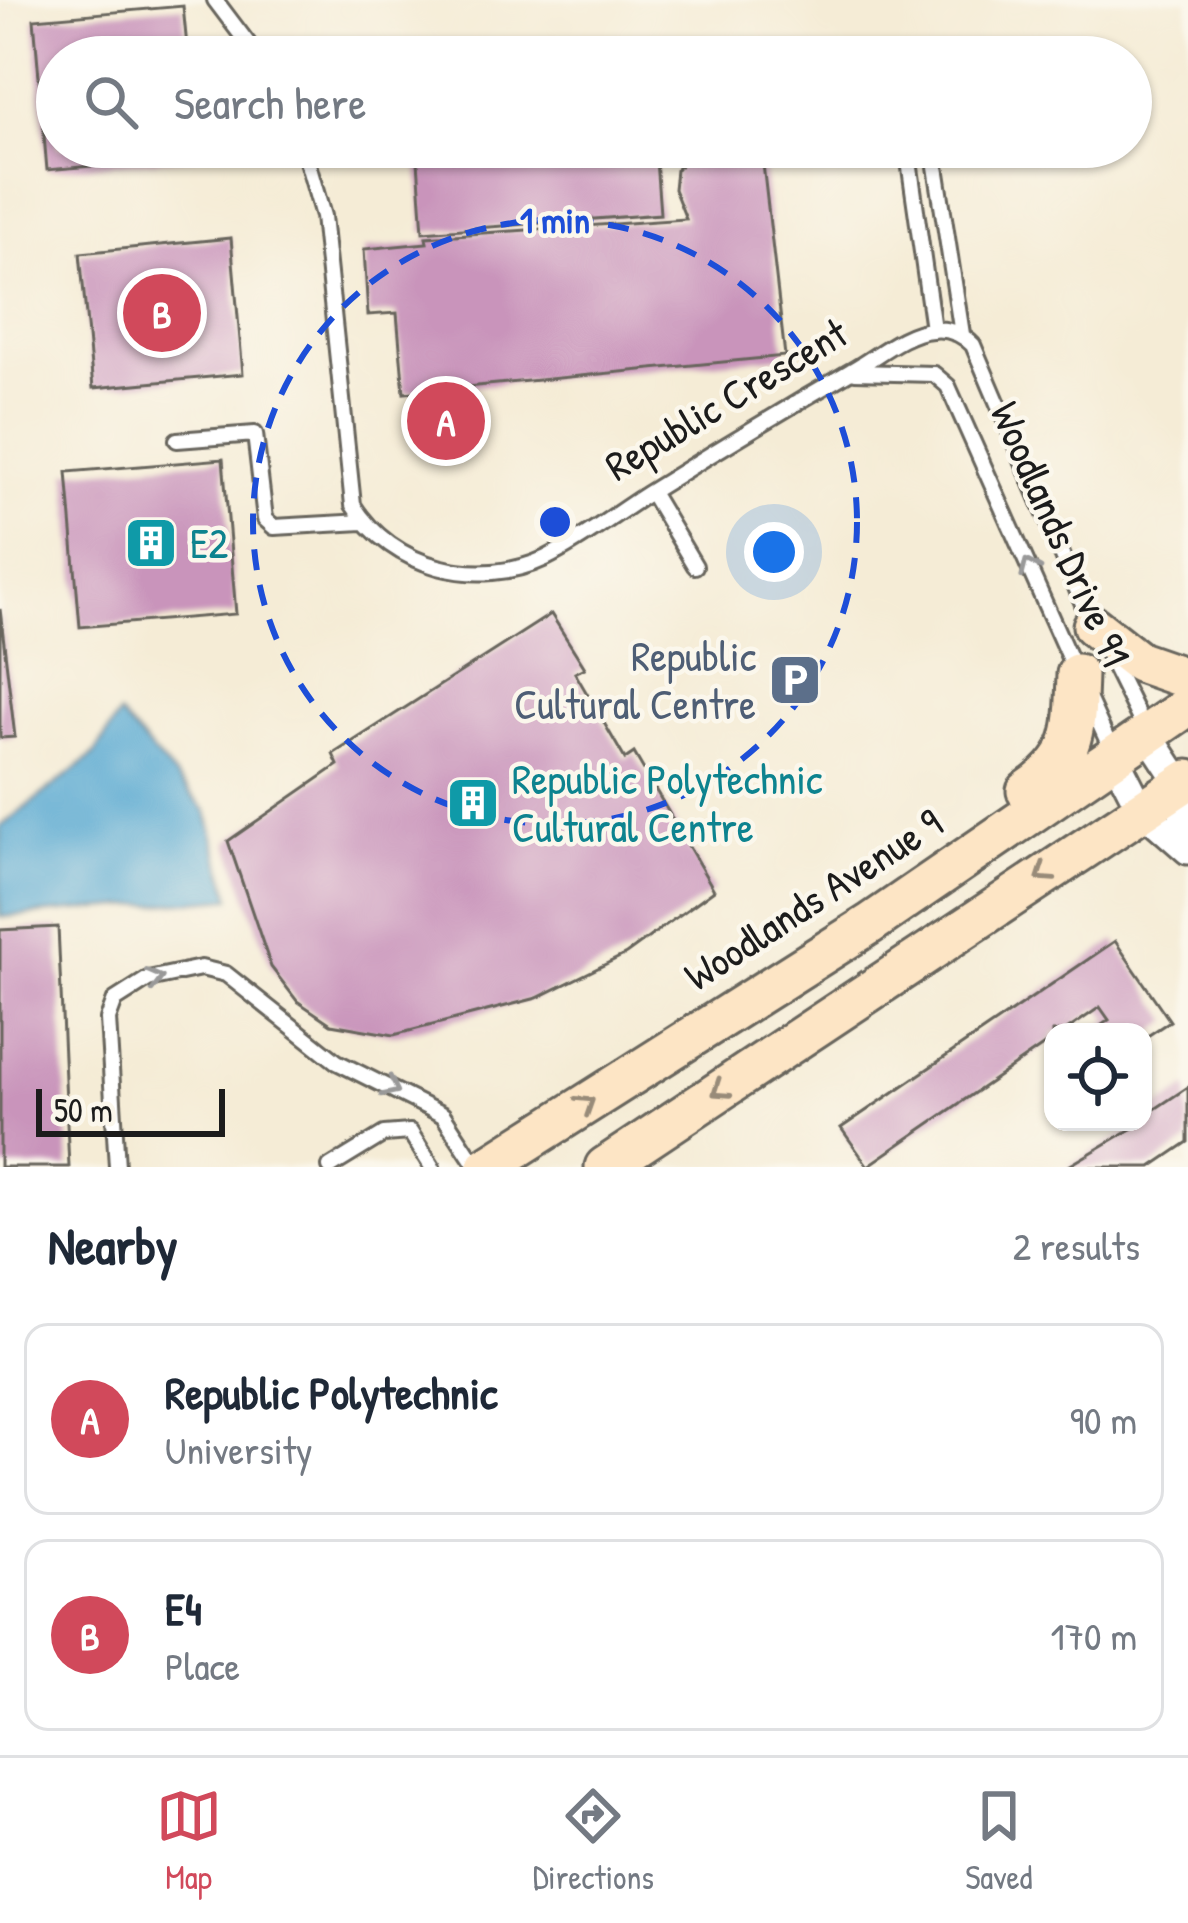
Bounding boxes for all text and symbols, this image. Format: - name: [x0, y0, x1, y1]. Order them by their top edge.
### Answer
- search box: [36, 36, 1152, 168]
- icon: search: [78, 69, 144, 135]
- text: Search here: [174, 72, 366, 133]
- text: 1 min: [520, 195, 590, 244]
- pin: B: [123, 268, 201, 358]
- street label: Republic Crescent: [594, 304, 858, 493]
- pin: A: [407, 376, 485, 466]
- street label: Woodlands Drive 91: [978, 392, 1145, 675]
- centre of rings: [534, 501, 576, 543]
- place label: E2: [190, 514, 229, 571]
- building icon: E2: [123, 515, 179, 571]
- your location: [744, 522, 804, 582]
- one-way arrow: [1020, 558, 1043, 579]
- place label: Republic Cultural Centre: [514, 627, 757, 732]
- parking icon: Republic Cultural Centre: [767, 652, 823, 708]
- place label: Republic Polytechnic Cultural Centre: [512, 750, 823, 855]
- building icon: Republic Polytechnic Cultural Centre: [445, 775, 501, 831]
- street label: Woodlands Avenue 9: [673, 794, 953, 1003]
- one-way arrow: [1036, 860, 1058, 882]
- one-way arrow: [144, 968, 165, 993]
- map controls: [1044, 1023, 1152, 1131]
- button: locate: [1044, 1023, 1152, 1131]
- one-way arrow: [378, 1074, 400, 1097]
- one-way arrow: [711, 1076, 733, 1098]
- scale bar: [36, 1083, 225, 1136]
- text: 50 m: [54, 1088, 113, 1132]
- one-way arrow: [572, 1096, 594, 1118]
- text: Nearby: [48, 1211, 178, 1280]
- text: 2 results: [1013, 1219, 1140, 1272]
- text: Republic Polytechnic: [165, 1362, 497, 1423]
- text: A: [80, 1393, 100, 1446]
- text: 90 m: [1070, 1393, 1137, 1446]
- text: University: [165, 1423, 313, 1476]
- text: E4: [165, 1578, 202, 1639]
- text: B: [80, 1609, 100, 1662]
- text: 170 m: [1051, 1609, 1137, 1662]
- text: Place: [165, 1639, 240, 1692]
- tab: Map: [156, 1783, 222, 1899]
- tab: Directions: [533, 1783, 654, 1899]
- tab: Saved: [965, 1783, 1032, 1899]

